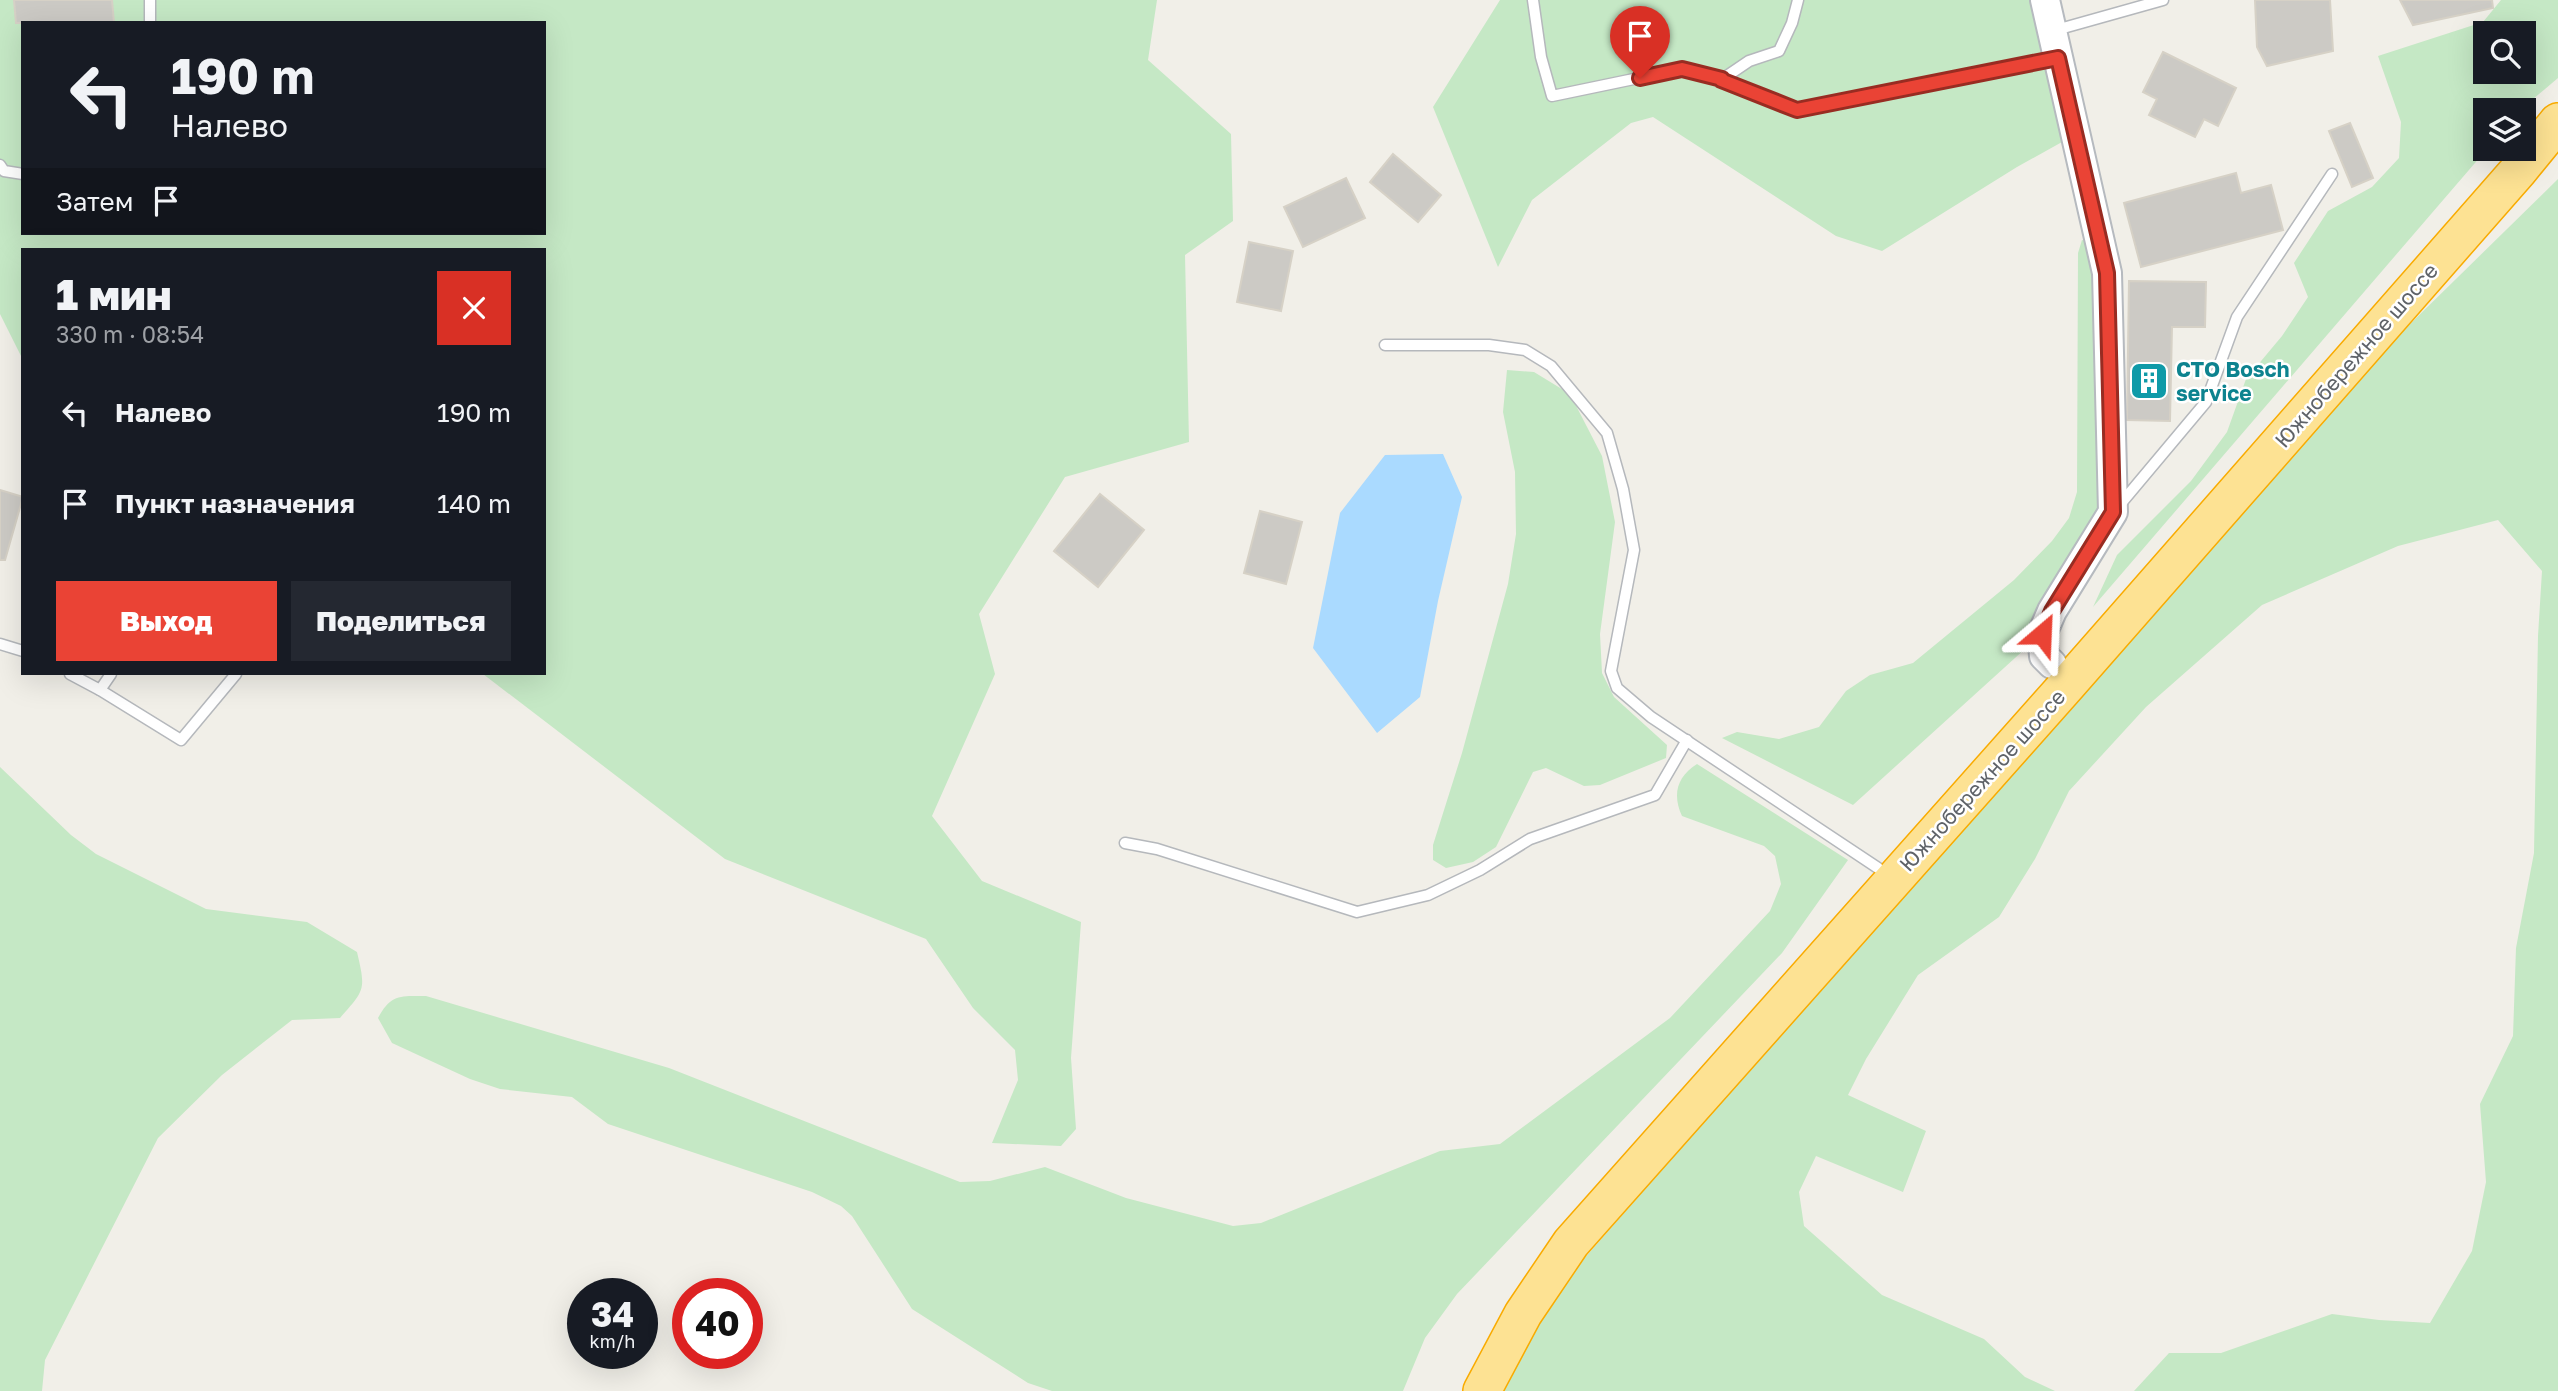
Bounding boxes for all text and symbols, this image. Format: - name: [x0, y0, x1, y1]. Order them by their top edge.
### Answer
- pin: [1610, 6, 1670, 78]
- icon: arrive: [1621, 17, 1659, 55]
- map controls: [2473, 21, 2536, 161]
- button: search: [2473, 21, 2536, 84]
- text: 190 m: [171, 46, 314, 105]
- icon: left: [56, 49, 147, 140]
- button: layers: [2473, 98, 2536, 161]
- text: Налево: [171, 106, 288, 144]
- icon: arrive: [147, 182, 185, 220]
- text: Затем: [56, 186, 133, 217]
- street label: Южнобережное шоссе: [2269, 258, 2443, 452]
- text: 1 мин: [56, 269, 172, 319]
- button: close: [437, 271, 511, 345]
- text: 330 m · 08:54: [56, 320, 204, 348]
- place label: СТО Bosch service: [2176, 356, 2289, 406]
- building icon: СТО Bosch service: [2128, 360, 2170, 402]
- icon: left: [56, 394, 94, 432]
- text: Налево: [115, 397, 211, 428]
- text: 190 m: [437, 397, 511, 428]
- icon: arrive: [56, 485, 94, 523]
- text: Пункт назначения: [115, 488, 355, 519]
- text: 140 m: [437, 488, 511, 519]
- button: Выход: [56, 581, 277, 661]
- button: Поделиться: [291, 581, 511, 661]
- position arrow: [2005, 597, 2079, 671]
- street label: Южнобережное шоссе: [1894, 684, 2070, 876]
- speed limit sign: 40: [672, 1278, 763, 1369]
- text: 34: [591, 1293, 634, 1335]
- text: km/h: [590, 1330, 635, 1352]

